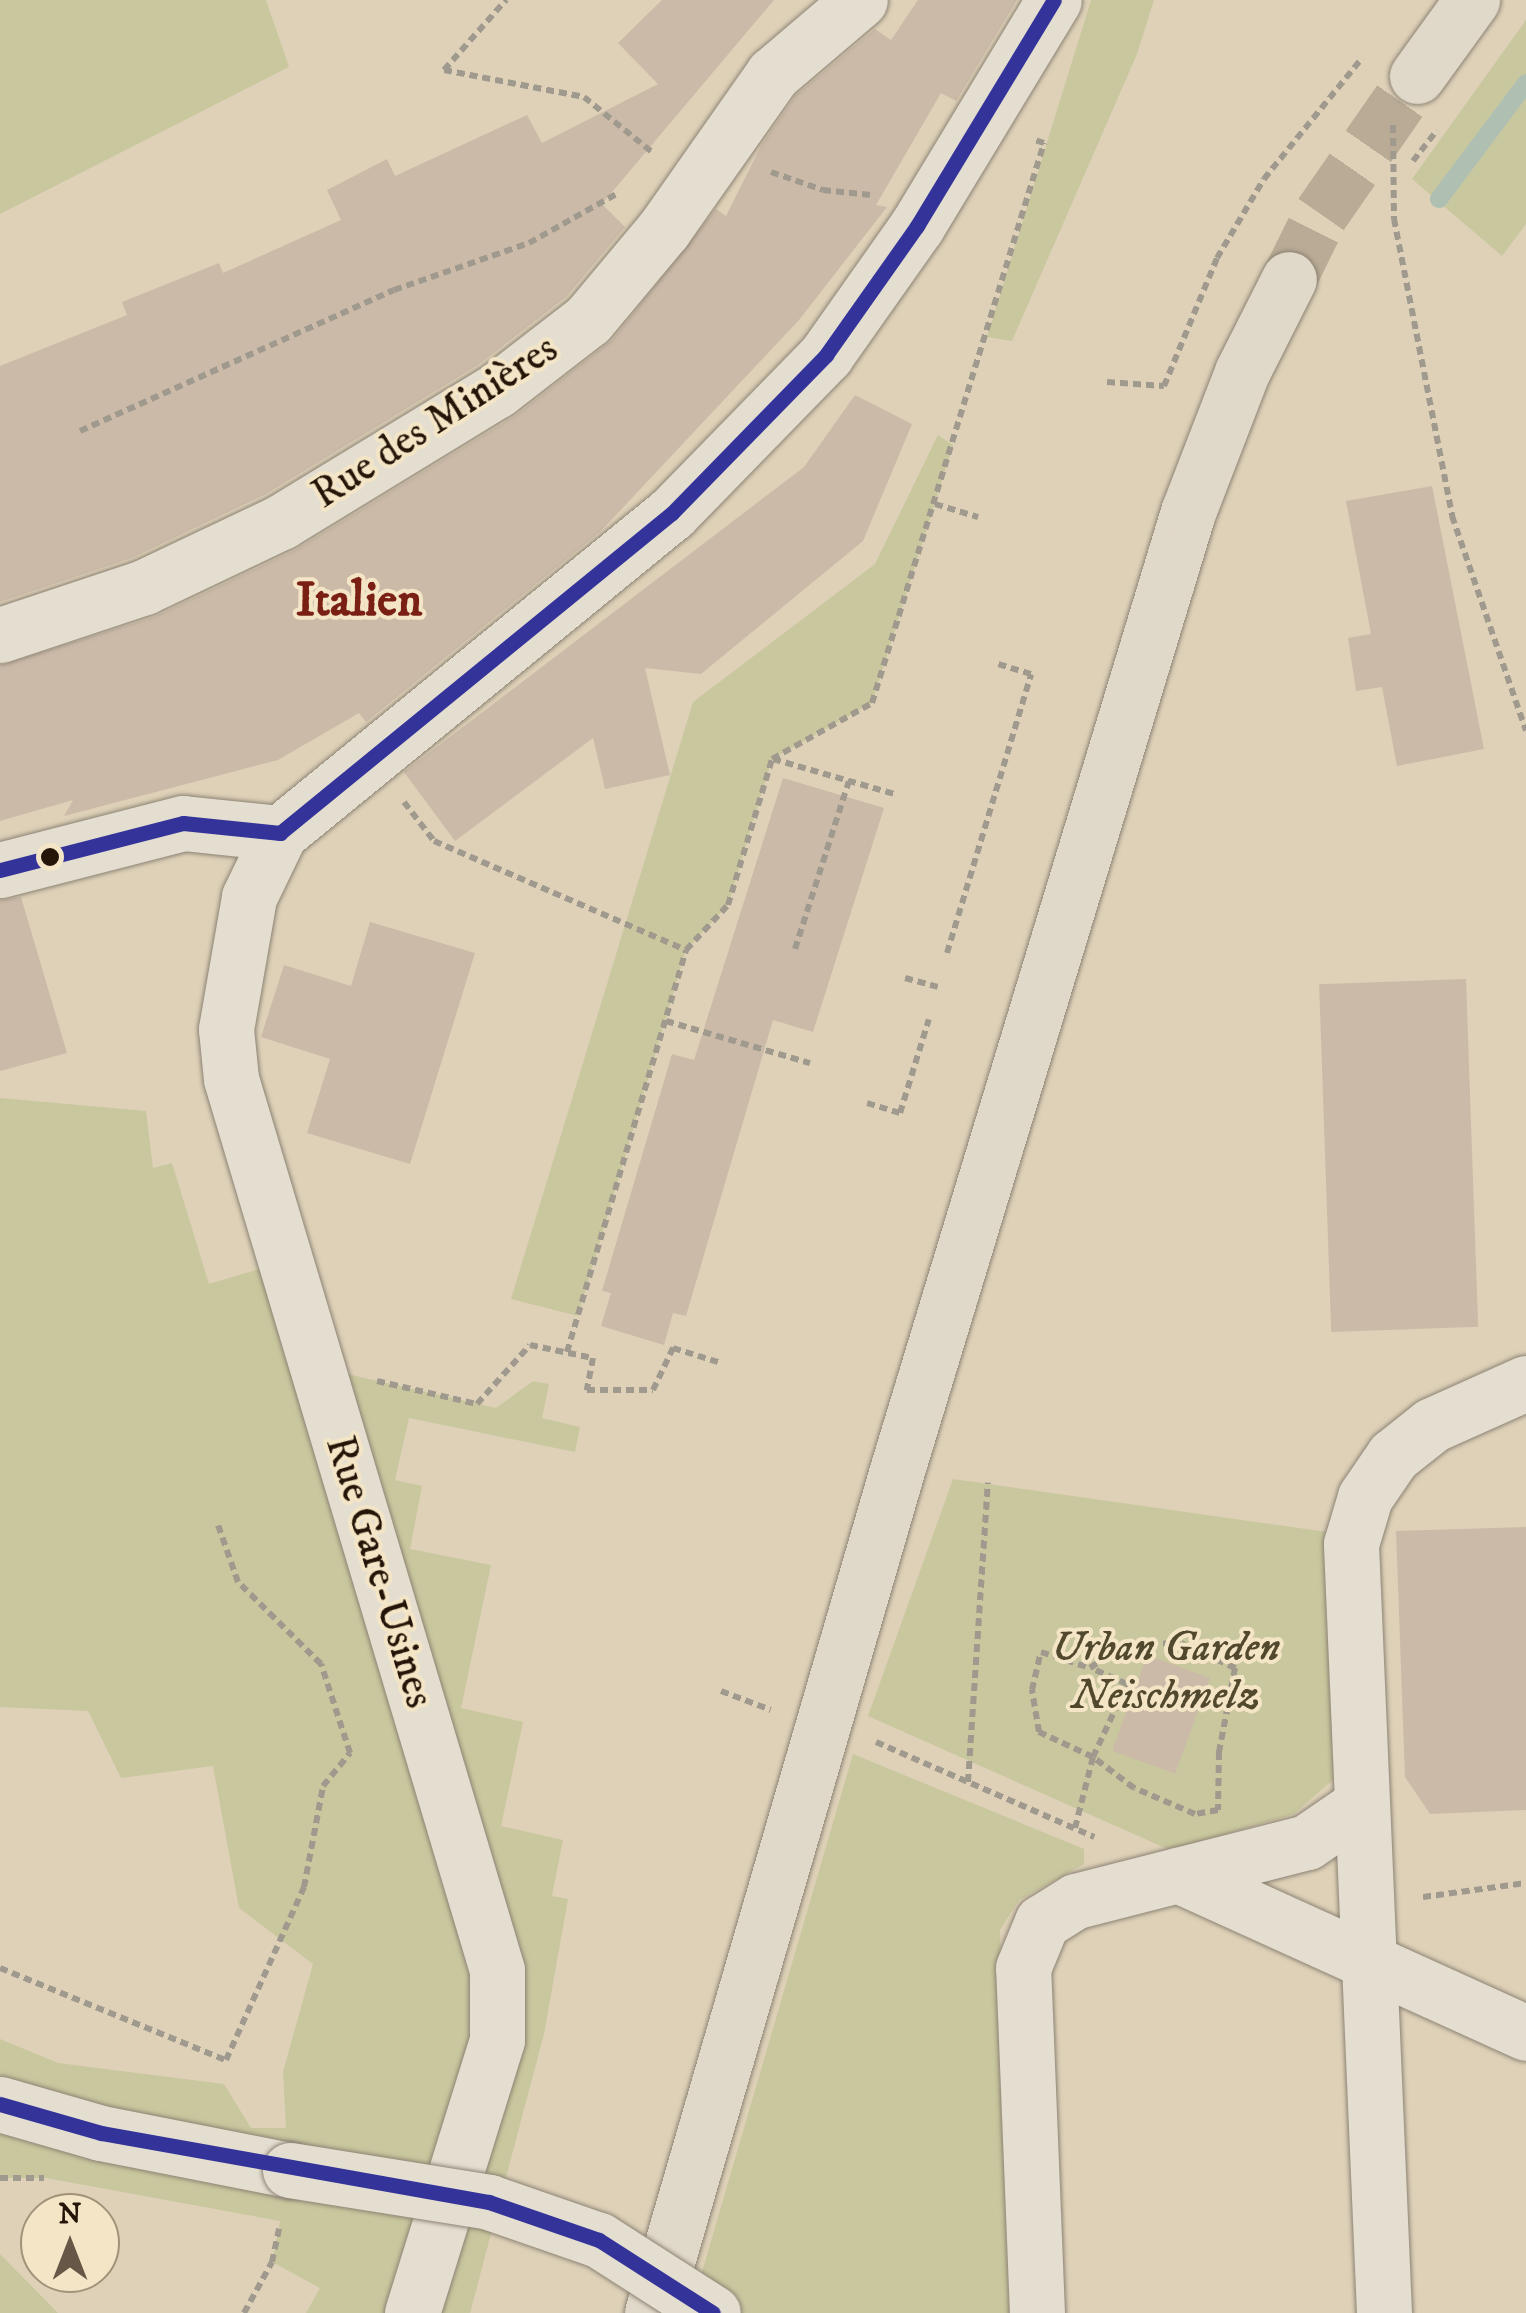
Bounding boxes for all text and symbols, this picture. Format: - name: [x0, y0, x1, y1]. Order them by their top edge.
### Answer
- street label: Rue des Minières: [303, 324, 567, 520]
- district label: Italien: [296, 573, 422, 631]
- unlabelled marker: [40, 847, 60, 867]
- street label: Rue Gare-Usines: [314, 1430, 444, 1714]
- park label: Urban Garden Neischmelz: [1052, 1623, 1280, 1722]
- north arrow: [20, 2193, 120, 2293]
- text: N: [59, 2197, 81, 2232]

